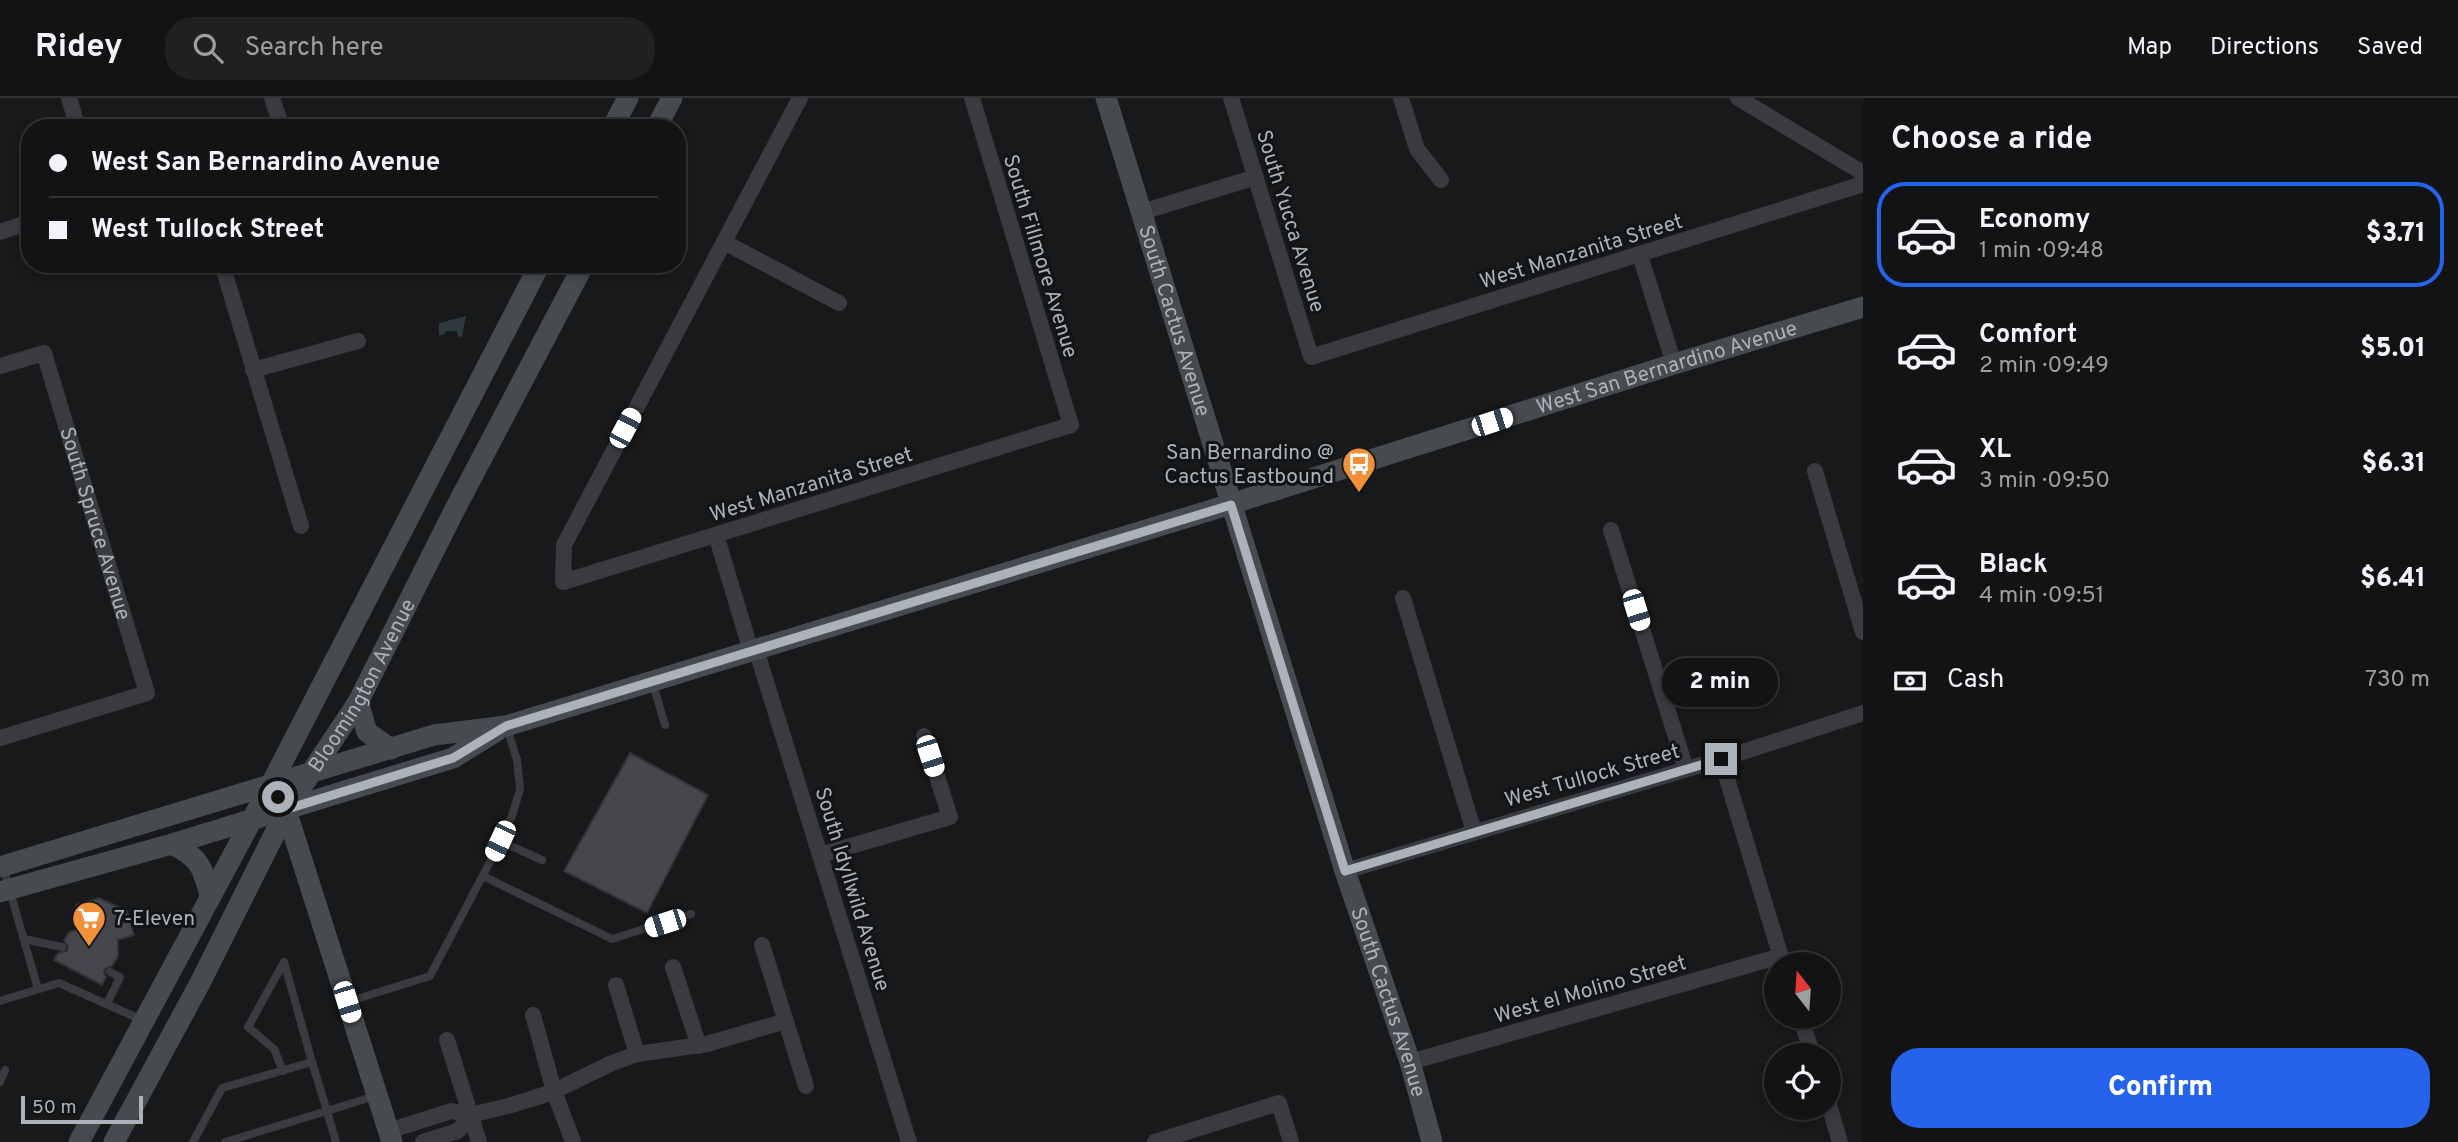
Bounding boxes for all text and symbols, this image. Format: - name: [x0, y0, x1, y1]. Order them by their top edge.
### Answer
- search box: [165, 17, 655, 80]
- text: Ridey: [35, 27, 123, 69]
- icon: search: [189, 29, 227, 67]
- text: Search here: [245, 32, 384, 65]
- text: Map: [2127, 33, 2172, 63]
- text: Directions: [2210, 33, 2319, 63]
- text: Saved: [2357, 33, 2423, 63]
- text: Choose a ride: [1891, 120, 2092, 160]
- street label: South Yucca Avenue: [1249, 127, 1330, 316]
- text: West San Bernardino Avenue: [91, 147, 440, 180]
- street label: South Fillmore Avenue: [996, 152, 1083, 361]
- icon: car: [1895, 203, 1958, 266]
- text: Economy: [1979, 204, 2090, 237]
- street label: West Manzanita Street: [1477, 209, 1686, 296]
- text: West Tullock Street: [91, 214, 324, 247]
- text: $3.71: [2366, 218, 2426, 251]
- street label: South Cactus Avenue: [1131, 222, 1216, 420]
- text: 1 min · 09:48: [1979, 237, 2104, 266]
- street label: West San Bernardino Avenue: [1533, 316, 1801, 422]
- icon: car: [1895, 318, 1958, 381]
- text: Comfort: [1979, 319, 2077, 352]
- text: $5.01: [2360, 333, 2426, 366]
- text: 2 min · 09:49: [1979, 352, 2109, 381]
- car: [606, 405, 645, 451]
- car: [1469, 406, 1516, 438]
- street label: South Spruce Avenue: [52, 424, 136, 624]
- icon: car: [1895, 433, 1958, 496]
- text: XL: [1979, 434, 2011, 467]
- place label: San Bernardino @ Cactus Eastbound: [1164, 440, 1334, 491]
- street label: West Manzanita Street: [707, 442, 916, 529]
- bus stop icon: San Bernardino @ Cactus Eastbound: [1340, 445, 1378, 494]
- text: $6.31: [2361, 448, 2426, 481]
- text: 3 min · 09:50: [1979, 467, 2110, 496]
- icon: car: [1895, 548, 1958, 611]
- text: Black: [1979, 549, 2048, 582]
- text: $6.41: [2360, 563, 2426, 596]
- text: 4 min · 09:51: [1979, 582, 2104, 611]
- car: [1620, 587, 1653, 633]
- street label: Bloomington Avenue: [303, 595, 423, 778]
- callout: 2 min: [1663, 658, 1779, 706]
- icon: cash: [1891, 662, 1929, 700]
- text: Cash: [1947, 664, 2004, 697]
- text: 730 m: [2365, 666, 2430, 695]
- text: 2 min: [1690, 668, 1750, 697]
- car: [914, 733, 947, 779]
- street label: West Tullock Street: [1502, 739, 1683, 814]
- route end: [1705, 743, 1737, 775]
- route start: [262, 781, 294, 813]
- street label: South Idyllwild Avenue: [808, 784, 895, 995]
- car: [482, 818, 519, 864]
- supermarket icon: 7-Eleven: [70, 899, 108, 948]
- street label: South Cactus Avenue: [1343, 904, 1431, 1100]
- place label: 7-Eleven: [114, 906, 195, 933]
- car: [642, 907, 689, 939]
- street label: West el Molino Street: [1491, 950, 1690, 1031]
- north arrow: [1764, 952, 1841, 1029]
- map controls: [1764, 952, 1841, 1120]
- car: [331, 979, 364, 1025]
- button: locate: [1764, 1043, 1841, 1120]
- button: Confirm: [1891, 1048, 2430, 1128]
- scale bar: [21, 1093, 144, 1125]
- text: 50 m: [32, 1096, 77, 1120]

